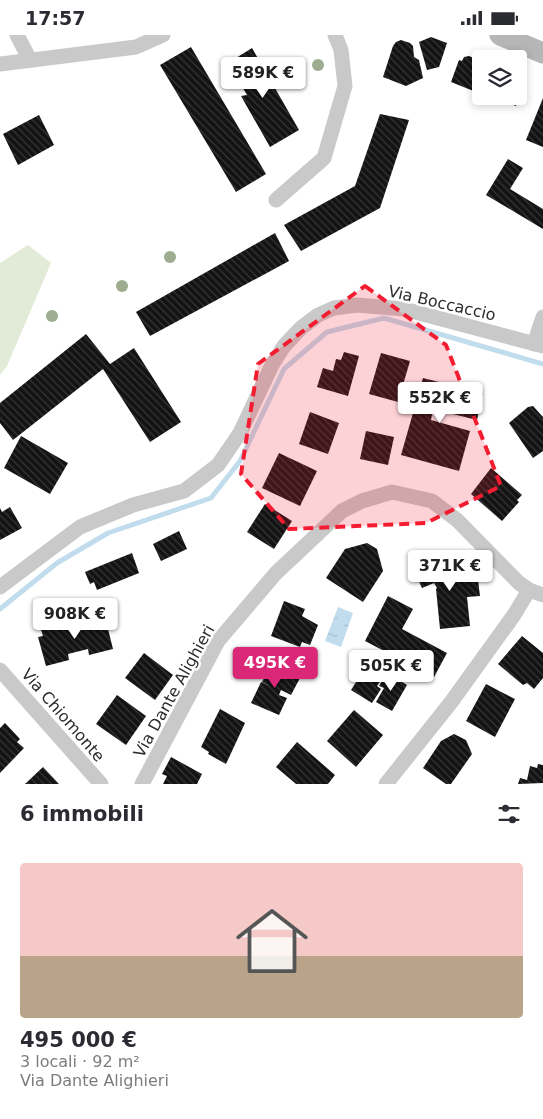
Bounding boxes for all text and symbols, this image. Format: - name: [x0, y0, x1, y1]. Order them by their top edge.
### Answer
- text: 17:57: [25, 7, 85, 29]
- map controls: [472, 50, 527, 105]
- button: layers: [472, 50, 527, 105]
- pin: 589K €: [222, 57, 304, 99]
- text: 589K €: [232, 63, 294, 82]
- street label: Via Boccaccio: [386, 281, 498, 325]
- pin: 552K €: [399, 381, 481, 424]
- text: 552K €: [409, 388, 471, 407]
- pin: 371K €: [409, 549, 491, 592]
- text: 371K €: [419, 556, 481, 575]
- pin: 908K €: [34, 597, 116, 640]
- text: 908K €: [44, 604, 106, 623]
- street label: Via Dante Alighieri: [130, 621, 218, 761]
- pin: 495K €: [234, 647, 316, 689]
- pin: 505K €: [350, 649, 432, 692]
- text: 495K €: [244, 653, 306, 672]
- text: 505K €: [360, 656, 422, 675]
- street label: Via Chiomonte: [17, 665, 109, 765]
- icon: filters: [495, 800, 523, 828]
- text: 6 immobili: [20, 802, 144, 826]
- icon: home: [227, 896, 317, 986]
- text: 495 000 €: [20, 1028, 137, 1052]
- text: 3 locali · 92 m²: [20, 1052, 140, 1071]
- text: Via Dante Alighieri: [20, 1071, 169, 1090]

